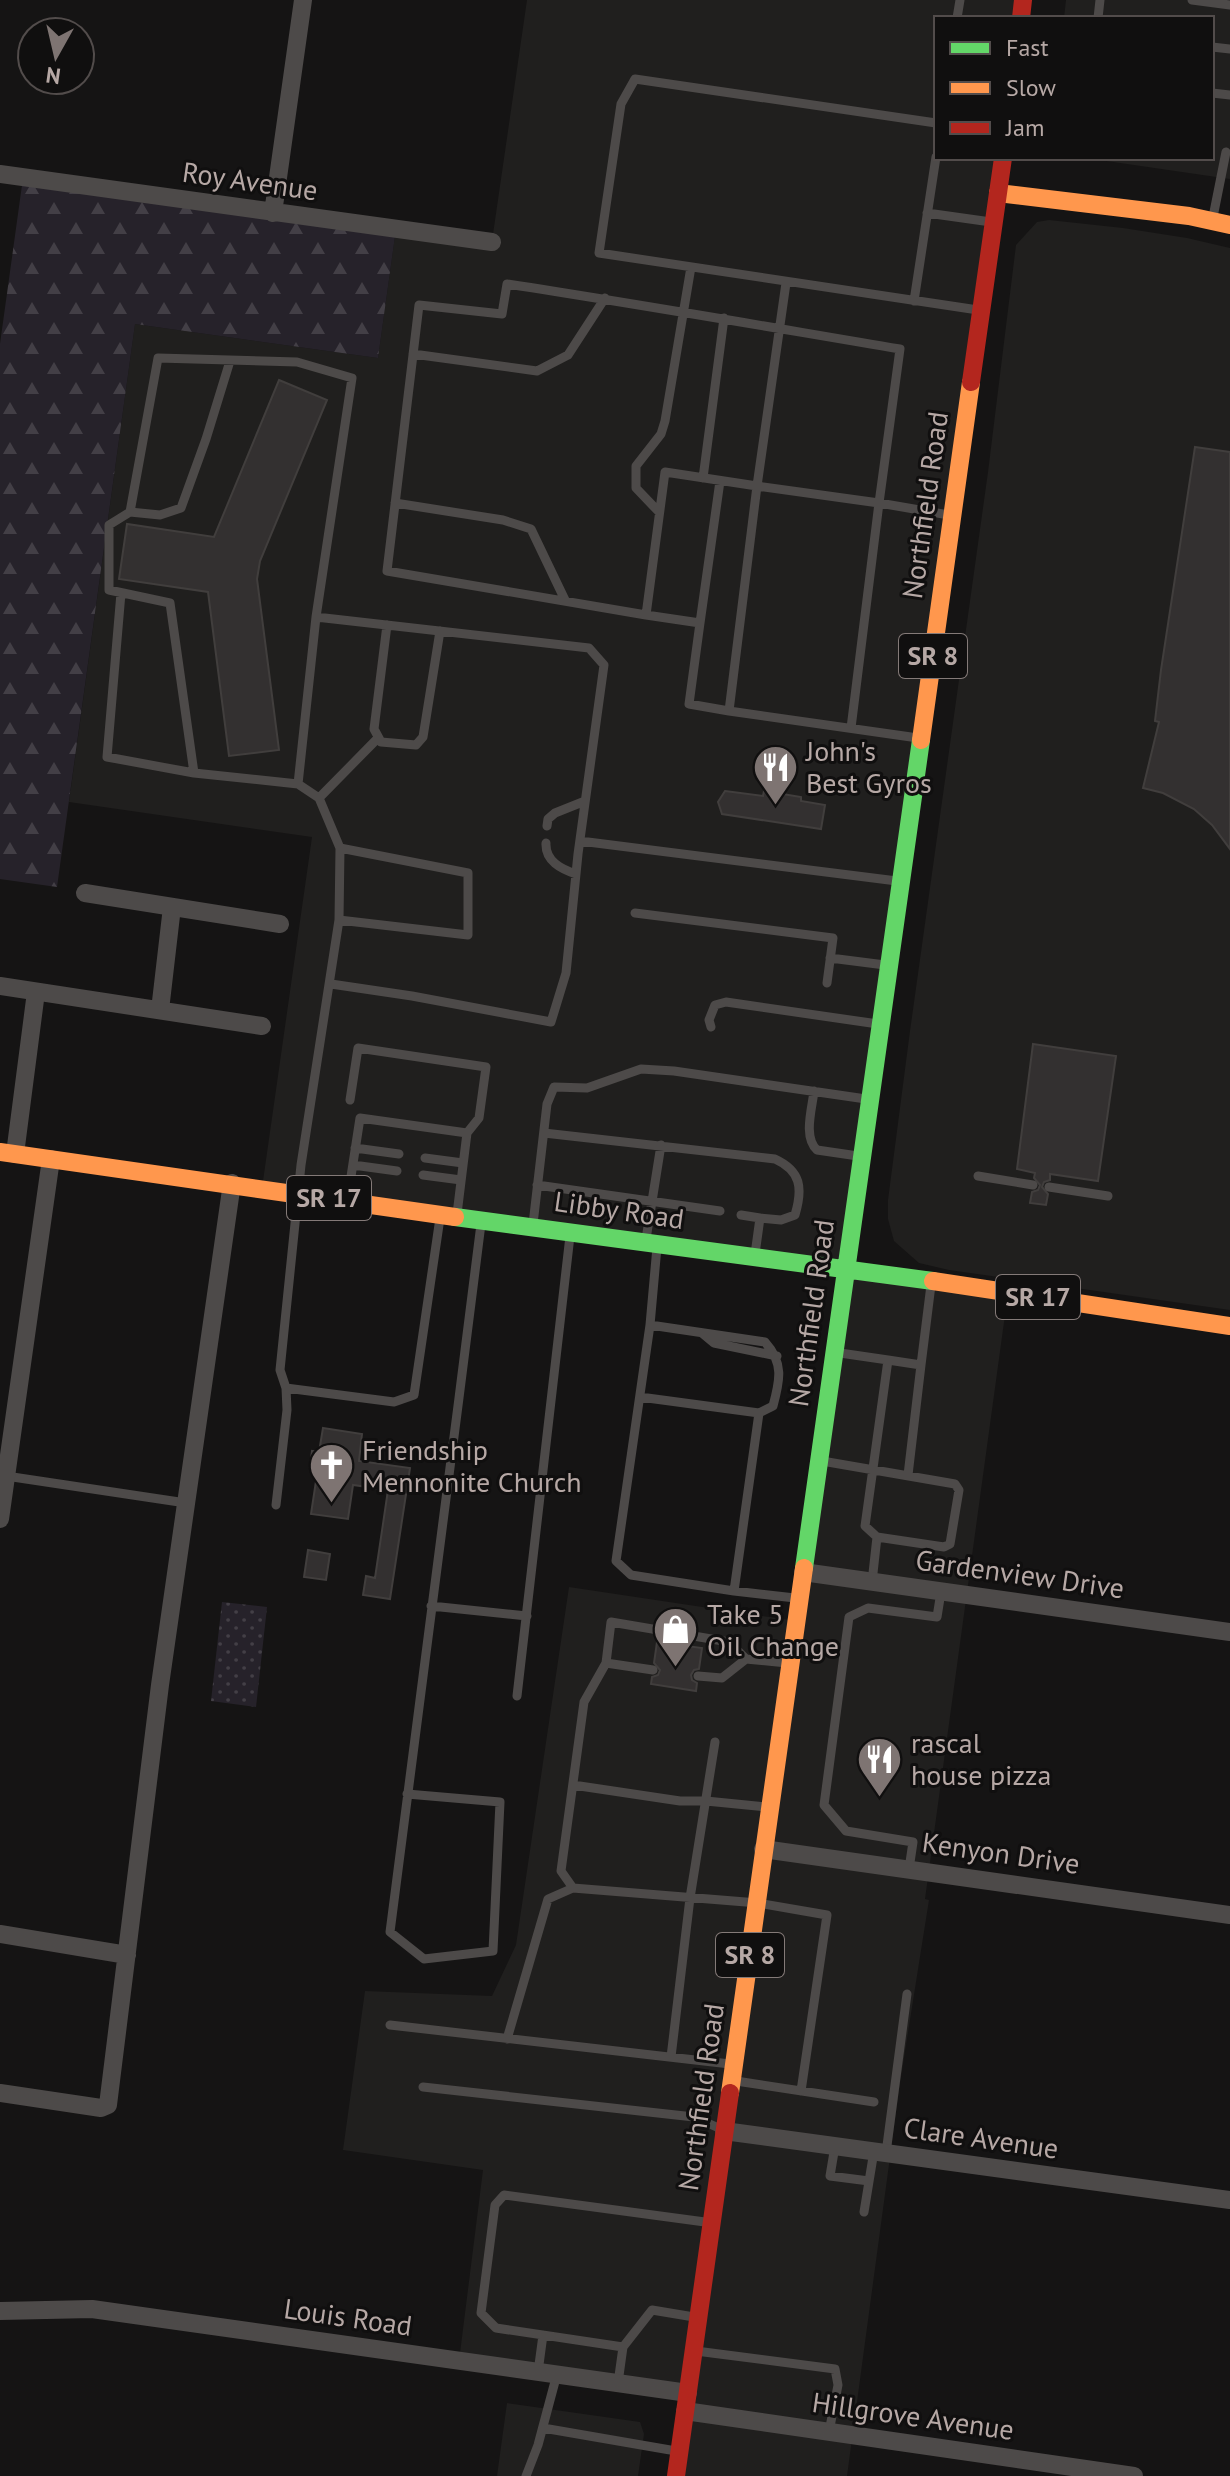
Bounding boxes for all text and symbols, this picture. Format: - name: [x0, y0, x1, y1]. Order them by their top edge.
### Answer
- north arrow: [16, 16, 96, 96]
- legend: [934, 16, 1214, 160]
- text: Fast: [1006, 32, 1049, 63]
- text: N: [44, 61, 62, 91]
- text: Slow: [1006, 72, 1056, 103]
- text: Jam: [1005, 112, 1044, 143]
- street label: Roy Avenue: [180, 153, 320, 208]
- street label: Northfield Road: [893, 409, 956, 601]
- road number: SR 8: [899, 634, 967, 678]
- place label: John's Best Gyros: [805, 732, 932, 801]
- restaurant icon: John's Best Gyros: [751, 743, 799, 806]
- road number: SR 17: [287, 1176, 371, 1220]
- street label: Libby Road: [552, 1182, 686, 1237]
- street label: Northfield Road: [779, 1217, 842, 1409]
- road number: SR 17: [996, 1275, 1080, 1319]
- place label: Friendship Mennonite Church: [362, 1431, 582, 1500]
- church icon: Friendship Mennonite Church: [307, 1442, 355, 1505]
- street label: Gardenview Drive: [913, 1541, 1127, 1606]
- place label: Take 5 Oil Change: [707, 1595, 839, 1664]
- shop icon: Take 5 Oil Change: [652, 1606, 700, 1669]
- place label: rascal house pizza: [911, 1724, 1051, 1793]
- restaurant icon: rascal house pizza: [856, 1735, 904, 1798]
- street label: Kenyon Drive: [920, 1823, 1082, 1882]
- road number: SR 8: [716, 1933, 784, 1977]
- street label: Northfield Road: [669, 2001, 732, 2193]
- street label: Clare Avenue: [901, 2108, 1061, 2167]
- street label: Louis Road: [282, 2289, 415, 2344]
- street label: Hillgrove Avenue: [810, 2383, 1016, 2448]

